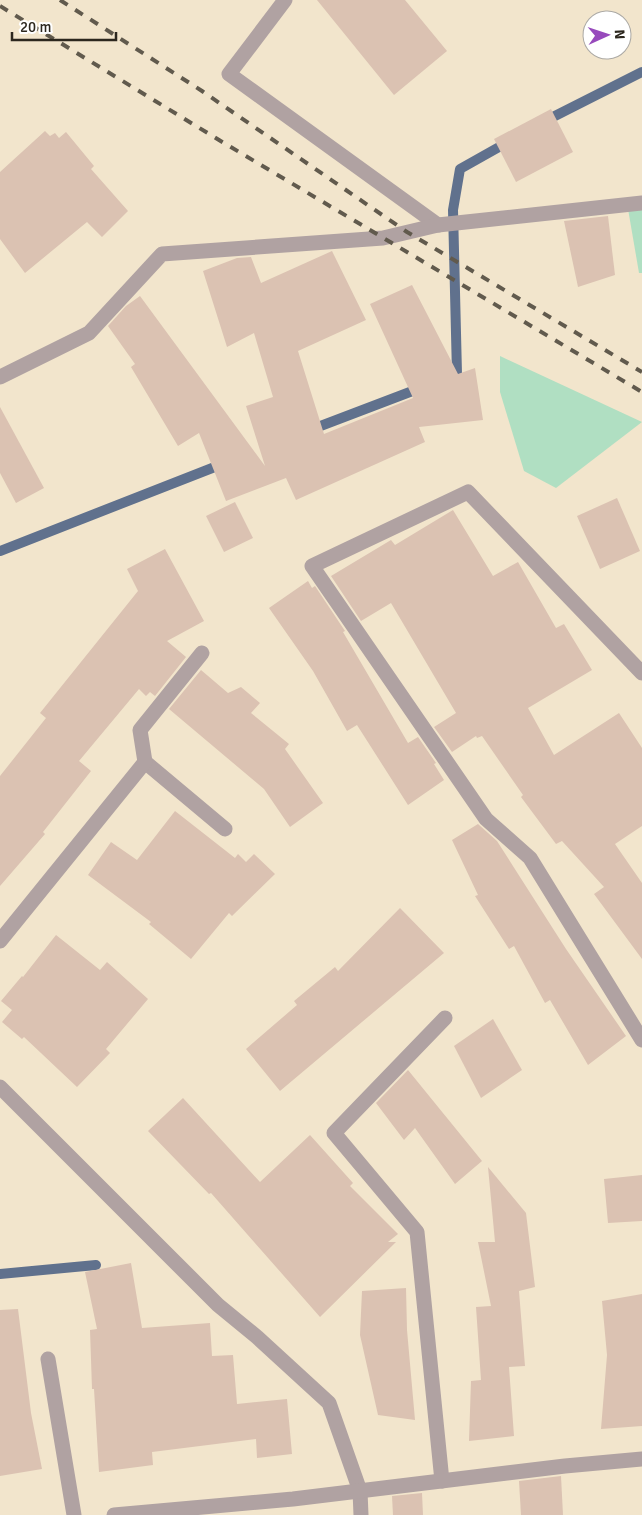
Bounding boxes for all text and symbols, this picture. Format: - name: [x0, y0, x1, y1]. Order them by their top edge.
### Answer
- scale bar: [12, 10, 116, 42]
- north arrow: [582, 10, 632, 60]
- text: 20 m: [20, 18, 51, 36]
- text: N: [611, 29, 628, 40]

